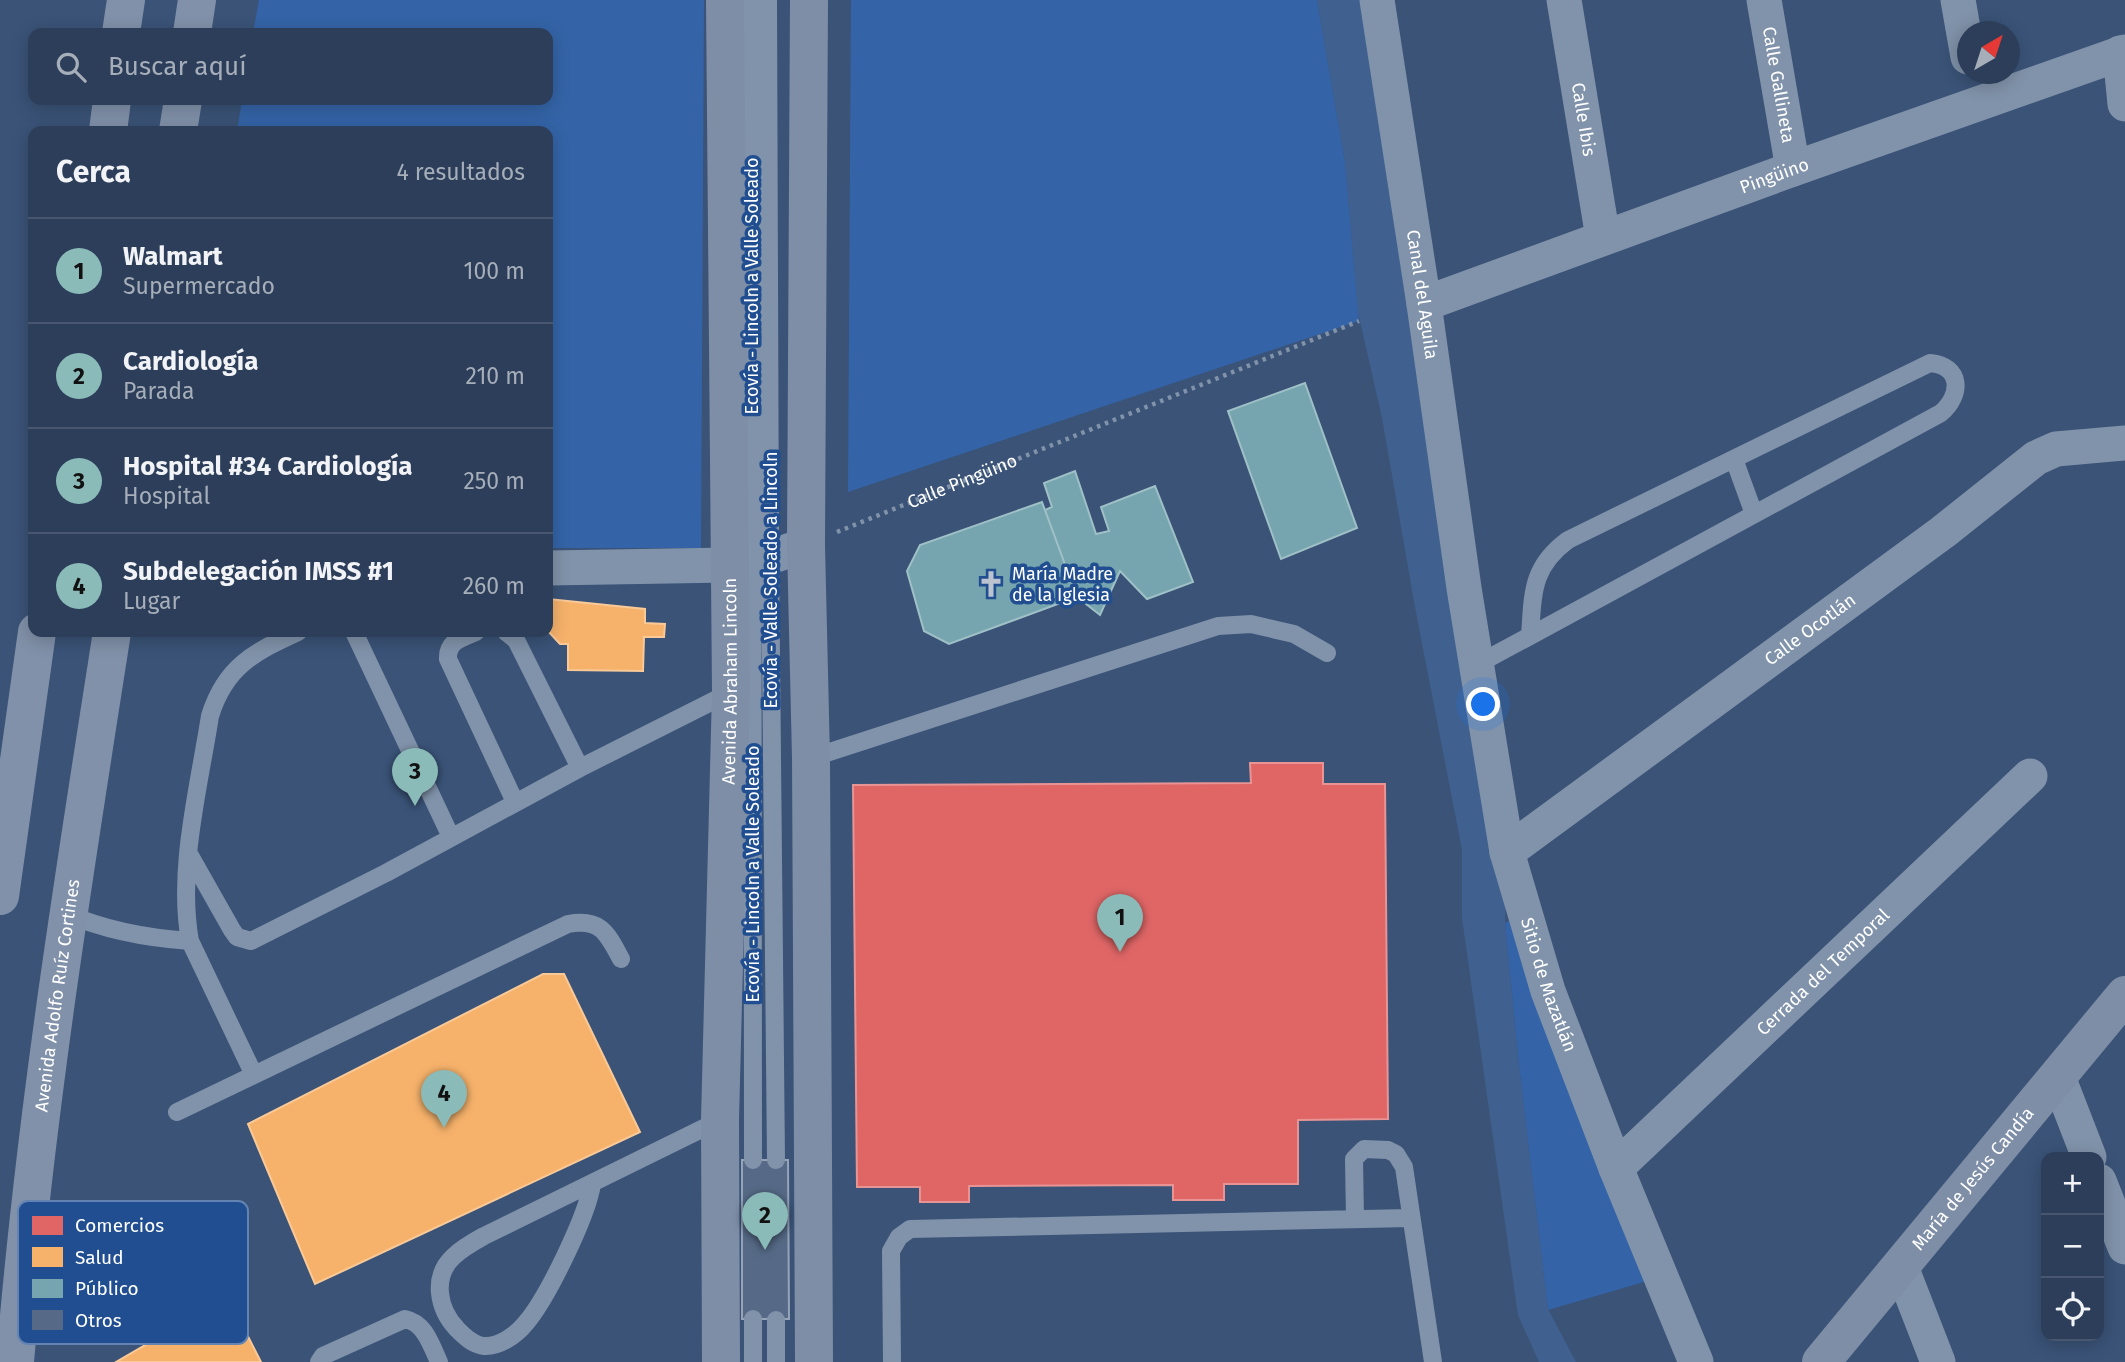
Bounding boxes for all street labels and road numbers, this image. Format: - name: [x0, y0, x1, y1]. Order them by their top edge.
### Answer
- street label: Calle Gallineta: [1758, 25, 1799, 145]
- street label: Calle Ibis: [1567, 81, 1600, 158]
- street label: Pingüino: [1737, 153, 1812, 199]
- street label: Ecovía - Lincoln a Valle Soleado: [741, 157, 763, 415]
- street label: Canal del Aguila: [1402, 228, 1443, 361]
- street label: Calle Pingüino: [904, 449, 1020, 513]
- street label: Ecovía - Valle Soleado a Lincoln: [760, 451, 782, 709]
- street label: Avenida Abraham Lincoln: [718, 578, 742, 785]
- street label: Calle Ocotlán: [1760, 589, 1860, 670]
- street label: Ecovía - Lincoln a Valle Soleado: [742, 745, 764, 1003]
- street label: Avenida Adolfo Ruíz Cortines: [30, 878, 85, 1113]
- street label: Cerrada del Temporal: [1752, 904, 1894, 1040]
- street label: Sitio de Mazatlán: [1516, 915, 1581, 1055]
- street label: María de Jesús Candía: [1907, 1103, 2038, 1255]

